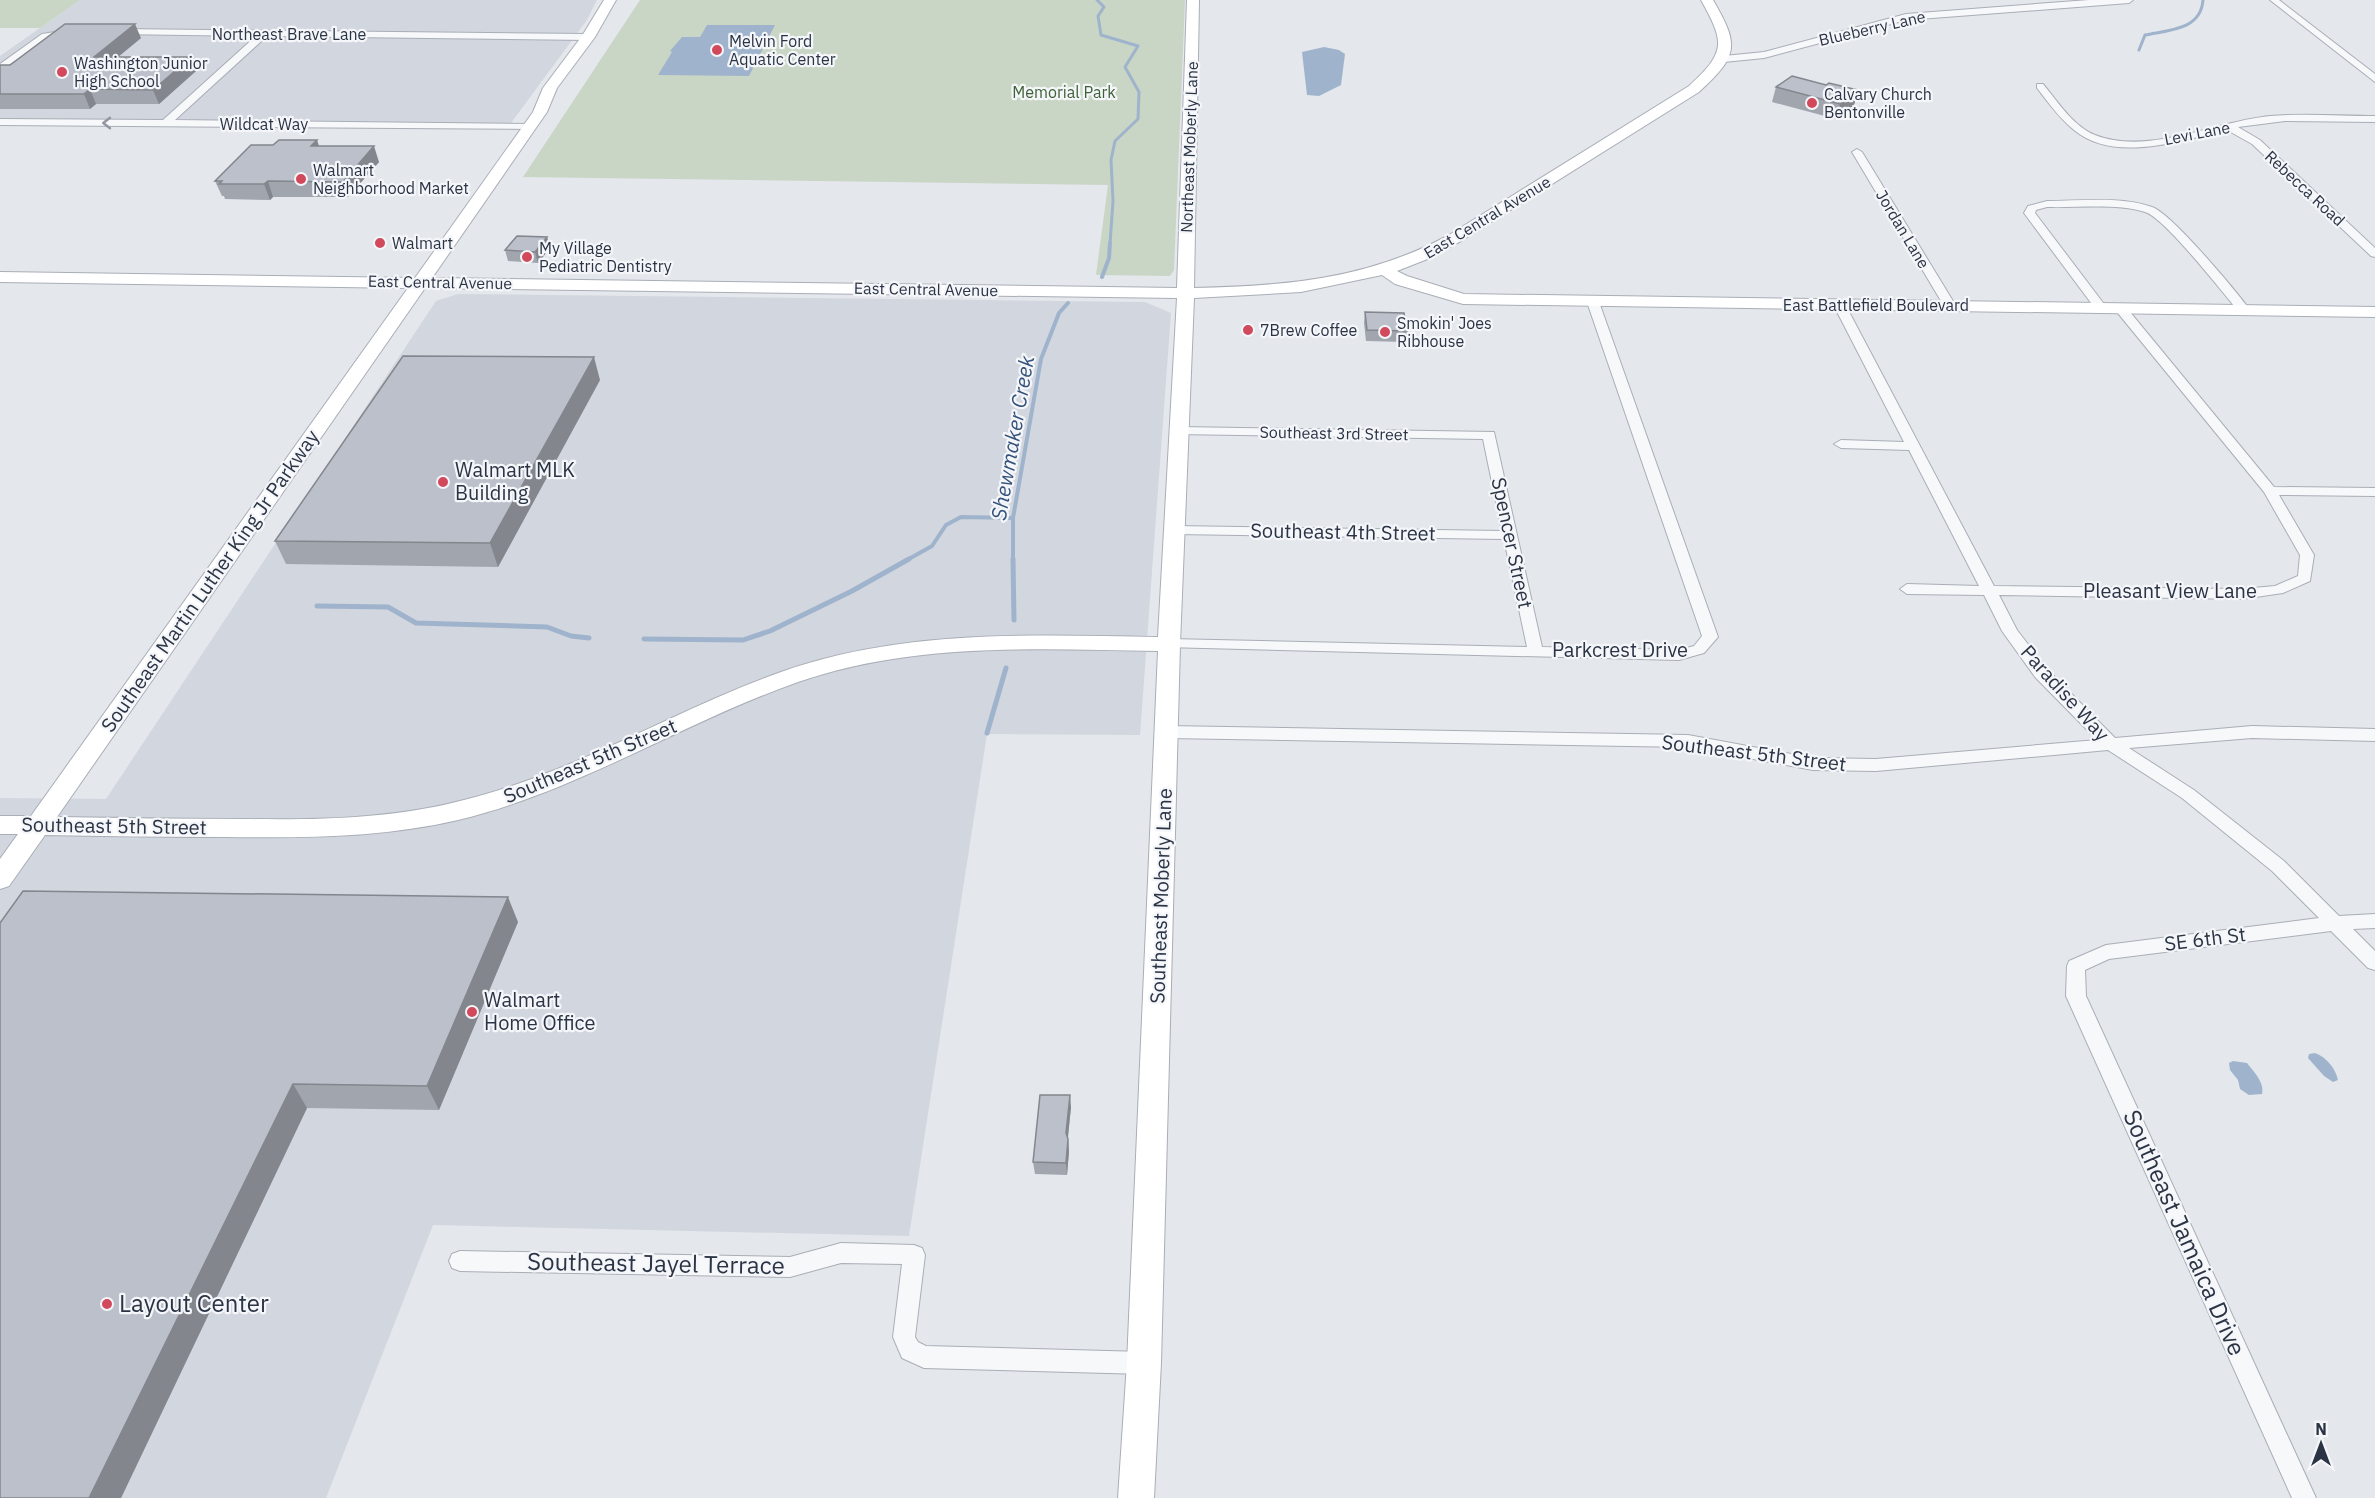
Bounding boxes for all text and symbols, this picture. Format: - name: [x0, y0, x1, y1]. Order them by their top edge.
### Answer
- street label: Blueberry Lane: [1817, 6, 1927, 50]
- street label: Northeast Brave Lane: [212, 24, 367, 44]
- place label: Melvin Ford Aquatic Center: [729, 31, 836, 69]
- marker: Melvin Ford Aquatic Center: [710, 43, 724, 57]
- place label: Washington Junior High School: [74, 53, 208, 91]
- street label: Northeast Moberly Lane: [1176, 61, 1202, 233]
- marker: Washington Junior High School: [55, 65, 69, 79]
- park label: Memorial Park: [1012, 82, 1116, 102]
- place label: Calvary Church Bentonville: [1824, 84, 1932, 122]
- marker: Calvary Church Bentonville: [1805, 96, 1819, 110]
- street label: Wildcat Way: [220, 114, 308, 134]
- one-way arrow: [103, 117, 112, 129]
- street label: Levi Lane: [2162, 117, 2232, 149]
- street label: Rebecca Road: [2261, 146, 2349, 230]
- place label: Walmart Neighborhood Market: [313, 160, 469, 198]
- street label: East Central Avenue: [1420, 171, 1554, 263]
- marker: Walmart Neighborhood Market: [294, 172, 308, 186]
- street label: Jordan Lane: [1872, 186, 1934, 272]
- place label: Walmart: [392, 233, 453, 253]
- marker: Walmart: [373, 236, 387, 250]
- place label: My Village Pediatric Dentistry: [539, 238, 672, 276]
- marker: My Village Pediatric Dentistry: [520, 250, 534, 264]
- street label: East Central Avenue: [368, 271, 513, 293]
- street label: East Central Avenue: [854, 278, 999, 300]
- street label: East Battlefield Boulevard: [1783, 295, 1969, 315]
- place label: Smokin' Joes Ribhouse: [1397, 313, 1492, 351]
- place label: 7Brew Coffee: [1260, 320, 1357, 340]
- marker: 7Brew Coffee: [1241, 323, 1255, 337]
- marker: Smokin' Joes Ribhouse: [1378, 325, 1392, 339]
- water label: Shewmaker Creek: [984, 352, 1040, 522]
- street label: Southeast 3rd Street: [1259, 422, 1409, 444]
- street label: Southeast Martin Luther King Jr Parkway: [94, 424, 325, 737]
- place label: Walmart MLK Building: [455, 456, 575, 506]
- marker: Walmart MLK Building: [436, 475, 450, 489]
- street label: Spencer Street: [1485, 475, 1540, 611]
- street label: Southeast 4th Street: [1250, 516, 1436, 547]
- street label: Pleasant View Lane: [2083, 577, 2257, 604]
- street label: Parkcrest Drive: [1552, 636, 1688, 663]
- street label: Paradise Way: [2015, 639, 2116, 747]
- street label: Southeast 5th Street: [499, 712, 680, 809]
- street label: Southeast 5th Street: [1660, 728, 1848, 777]
- street label: Southeast Moberly Lane: [1143, 788, 1178, 1004]
- street label: Southeast 5th Street: [21, 810, 207, 841]
- street label: SE 6th St: [2163, 920, 2247, 957]
- place label: Walmart Home Office: [484, 986, 595, 1036]
- marker: Walmart Home Office: [465, 1005, 479, 1019]
- street label: Southeast Jamaica Drive: [2116, 1105, 2254, 1360]
- street label: Southeast Jayel Terrace: [527, 1245, 785, 1281]
- place label: Layout Center: [119, 1287, 269, 1319]
- marker: Layout Center: [100, 1297, 114, 1311]
- north arrow: [2291, 1414, 2351, 1474]
- text: N: [2315, 1419, 2327, 1439]

